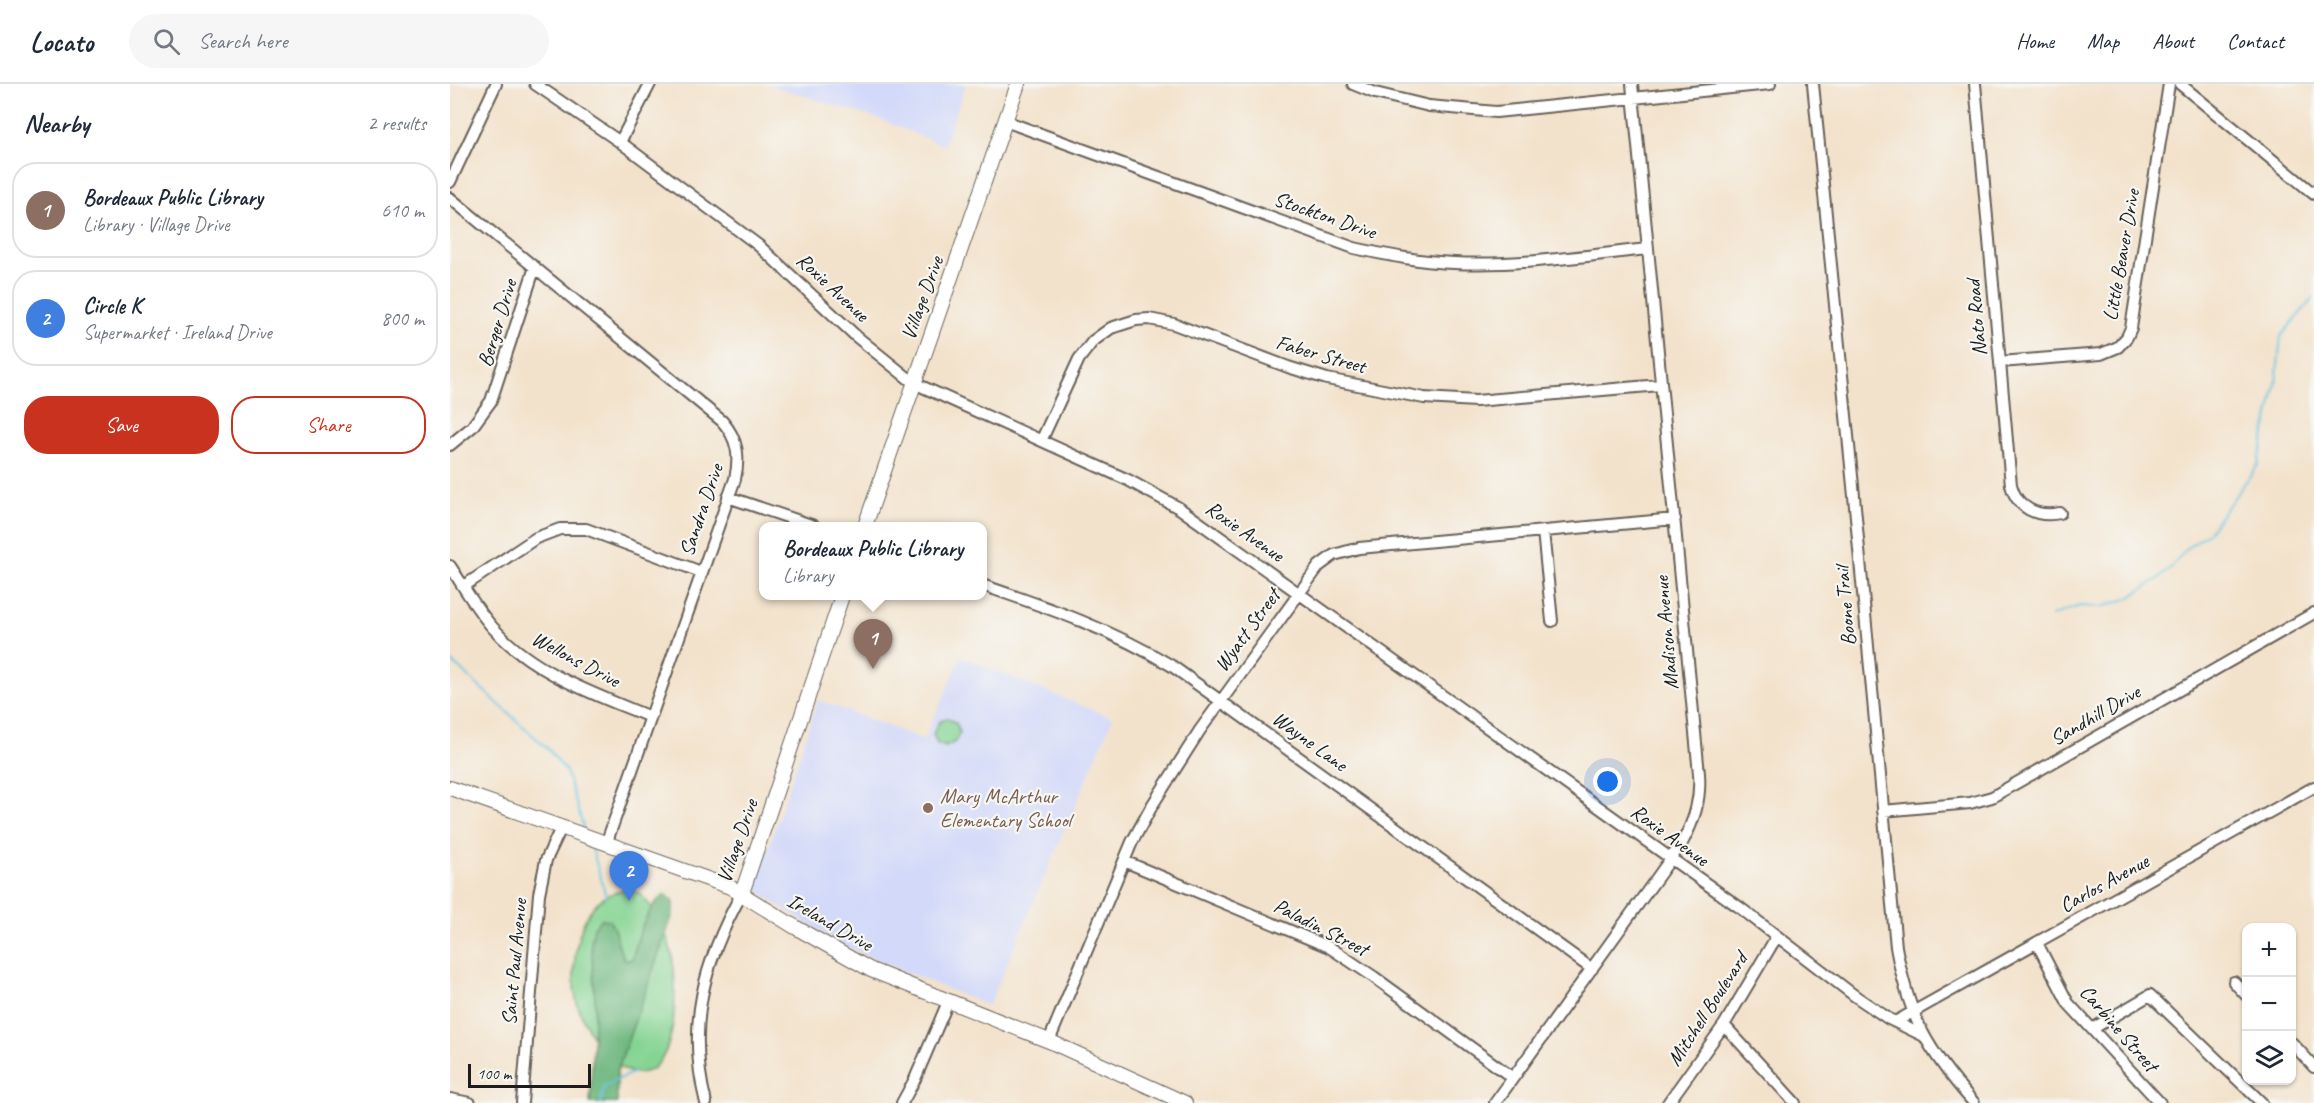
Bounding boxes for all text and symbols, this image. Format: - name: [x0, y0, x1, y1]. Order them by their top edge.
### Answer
- search box: [129, 14, 549, 68]
- text: Locato: [30, 24, 93, 59]
- icon: search: [150, 25, 183, 58]
- text: Search here: [198, 27, 288, 55]
- text: Home: [2016, 28, 2054, 54]
- text: Map: [2087, 28, 2119, 54]
- text: About: [2152, 28, 2194, 54]
- text: Contact: [2227, 28, 2284, 54]
- text: Nearby: [24, 107, 89, 140]
- text: 2 results: [367, 111, 426, 136]
- text: Bordeaux Public Library: [83, 184, 263, 212]
- street label: Stockton Drive: [1271, 185, 1382, 245]
- street label: Little Beaver Drive: [2097, 185, 2146, 323]
- text: 1: [41, 198, 50, 223]
- text: 610 m: [381, 198, 424, 223]
- text: Library · Village Drive: [83, 212, 230, 237]
- street label: Roxie Avenue: [791, 247, 876, 328]
- street label: Village Drive: [895, 252, 949, 343]
- street label: Berger Drive: [471, 274, 523, 370]
- street label: Nato Road: [1959, 275, 1992, 357]
- text: Circle K: [83, 292, 141, 320]
- text: 2: [41, 306, 50, 331]
- text: 800 m: [381, 306, 424, 331]
- text: Supermarket · Ireland Drive: [83, 320, 272, 345]
- street label: Faber Street: [1273, 329, 1371, 380]
- button: Save: [24, 396, 219, 454]
- button: Share: [231, 396, 426, 454]
- street label: Sandra Drive: [673, 459, 730, 559]
- street label: Roxie Avenue: [1201, 495, 1290, 568]
- popup: [759, 522, 987, 600]
- text: Bordeaux Public Library: [783, 535, 963, 563]
- street label: Boone Trail: [1828, 562, 1861, 647]
- text: Library: [783, 563, 834, 588]
- street label: Madison Avenue: [1648, 574, 1684, 691]
- street label: Wyatt Street: [1208, 581, 1288, 676]
- pin: 1: [854, 620, 892, 669]
- street label: Wellons Drive: [528, 625, 626, 694]
- street label: Sandhill Drive: [2045, 678, 2147, 751]
- street label: Wayne Lane: [1267, 705, 1354, 778]
- your location: [1593, 767, 1622, 796]
- place label: Mary McArthur Elementary School: [940, 783, 1075, 833]
- street label: Village Drive: [711, 795, 764, 886]
- street label: Roxie Avenue: [1626, 798, 1715, 873]
- marker: Mary McArthur Elementary School: [921, 801, 935, 815]
- street label: Carlos Avenue: [2055, 847, 2154, 918]
- pin: 2: [610, 852, 648, 901]
- street label: Ireland Drive: [782, 887, 879, 958]
- street label: Paladin Street: [1269, 892, 1375, 963]
- street label: Saint Paul Avenue: [496, 896, 533, 1026]
- map controls: [2242, 923, 2296, 1085]
- button: +: [2242, 923, 2296, 977]
- street label: Mitchell Boulevard: [1661, 945, 1755, 1071]
- button: −: [2242, 977, 2296, 1031]
- street label: Carbine Street: [2074, 979, 2166, 1079]
- button: layers: [2242, 1031, 2296, 1085]
- scale bar: [468, 1061, 591, 1088]
- text: 100 m: [477, 1064, 511, 1084]

